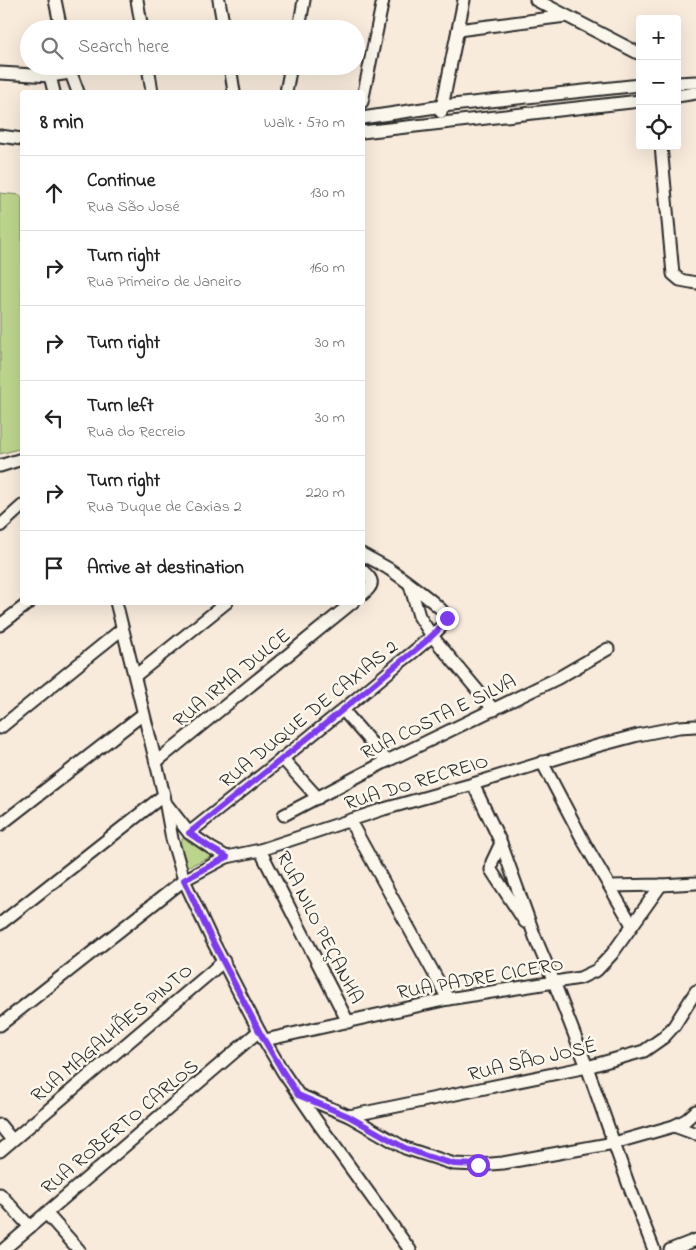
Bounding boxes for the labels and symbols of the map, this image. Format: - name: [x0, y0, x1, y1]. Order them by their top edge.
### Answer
- route end: [436, 607, 459, 630]
- street label: RUA IRMA DULCE: [167, 622, 298, 736]
- street label: RUA DUQUE DE CAXIAS 2: [214, 634, 405, 796]
- street label: RUA COSTA E SILVA: [356, 668, 522, 769]
- street label: RUA DO RECREIO: [341, 748, 492, 819]
- street label: RUA NILO PEÇANHA: [268, 847, 370, 1010]
- street label: RUA PADRE CICERO: [395, 951, 566, 1008]
- street label: RUA MAGALHÃES PINTO: [25, 957, 200, 1111]
- street label: RUA SÃO JOSÉ: [465, 1033, 600, 1090]
- street label: RUA ROBERTO CARLOS: [35, 1053, 206, 1203]
- route start: [467, 1154, 490, 1177]

